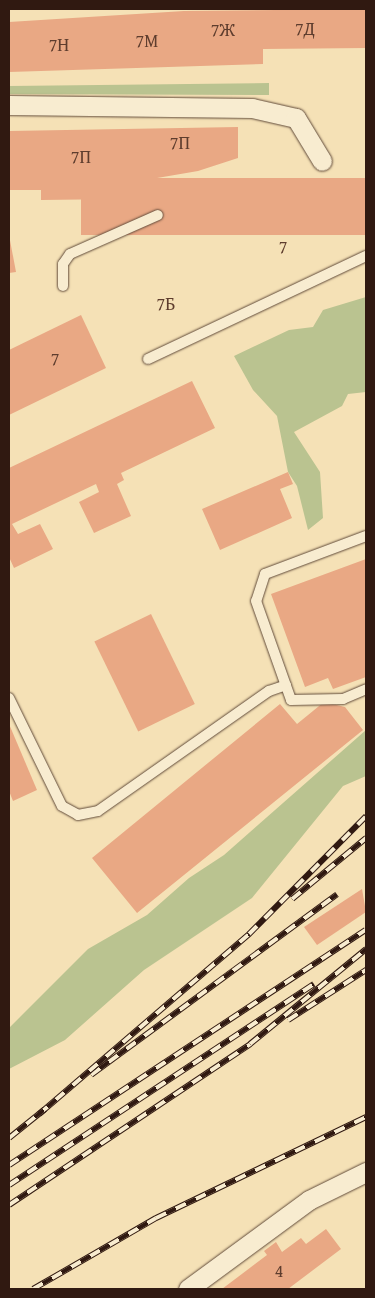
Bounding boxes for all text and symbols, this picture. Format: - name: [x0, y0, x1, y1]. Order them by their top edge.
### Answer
- house number: 7Д: [295, 18, 315, 40]
- house number: 7Ж: [211, 19, 235, 41]
- house number: 7М: [136, 30, 158, 52]
- house number: 7Н: [49, 34, 69, 56]
- house number: 7П: [170, 132, 190, 154]
- house number: 7П: [71, 146, 91, 168]
- house number: 7: [279, 236, 287, 258]
- house number: 7Б: [157, 293, 175, 315]
- house number: 7: [51, 348, 59, 370]
- house number: 4: [275, 1260, 283, 1282]

